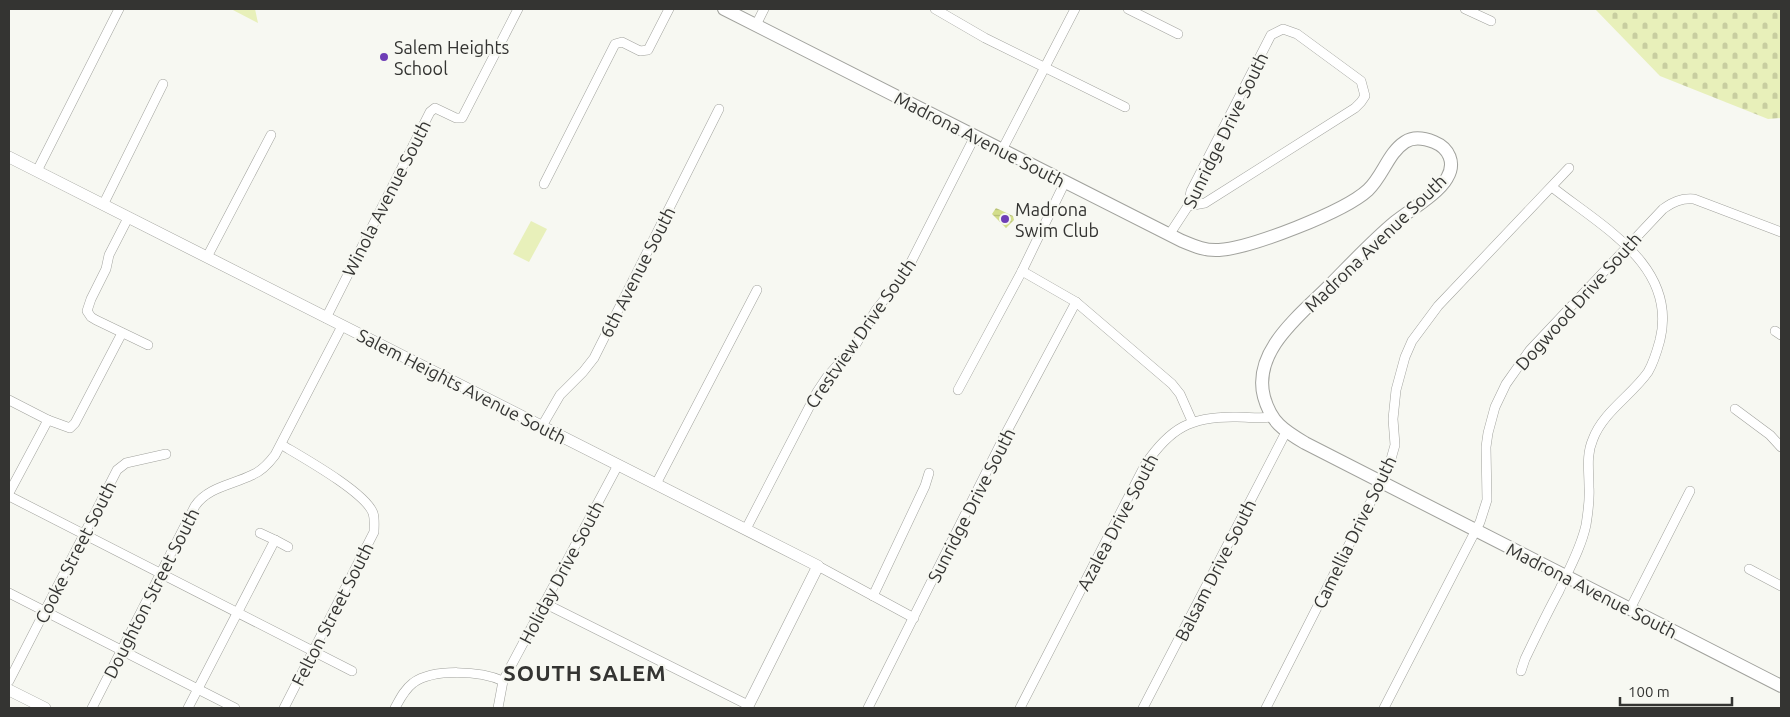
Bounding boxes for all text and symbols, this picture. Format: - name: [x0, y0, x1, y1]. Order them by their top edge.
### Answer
- place label: Salem Heights School: [394, 37, 510, 78]
- street label: Sunridge Drive South: [1179, 49, 1271, 211]
- marker: Salem Heights School: [378, 51, 390, 63]
- street label: Madrona Avenue South: [891, 87, 1069, 191]
- street label: Winola Avenue South: [338, 117, 434, 279]
- street label: Madrona Avenue South: [1300, 170, 1450, 316]
- place label: Madrona Swim Club: [1015, 199, 1099, 240]
- street label: 6th Avenue South: [595, 203, 679, 341]
- marker: Madrona Swim Club: [999, 213, 1011, 225]
- street label: Dogwood Drive South: [1511, 228, 1645, 374]
- street label: Crestview Drive South: [801, 254, 919, 412]
- street label: Salem Heights Avenue South: [354, 324, 570, 448]
- street label: Sunridge Drive South: [923, 425, 1019, 585]
- street label: Azalea Drive South: [1073, 450, 1161, 594]
- street label: Camellia Drive South: [1308, 452, 1400, 612]
- street label: Cooke Street South: [30, 478, 120, 626]
- street label: Balsam Drive South: [1171, 496, 1259, 644]
- street label: Holiday Drive South: [515, 497, 607, 647]
- street label: Doughton Street South: [99, 505, 203, 681]
- street label: Madrona Avenue South: [1503, 538, 1681, 642]
- street label: Felton Street South: [287, 539, 377, 689]
- district label: SOUTH SALEM: [503, 660, 667, 685]
- scale bar: [1620, 674, 1732, 706]
- text: 100 m: [1628, 683, 1670, 700]

